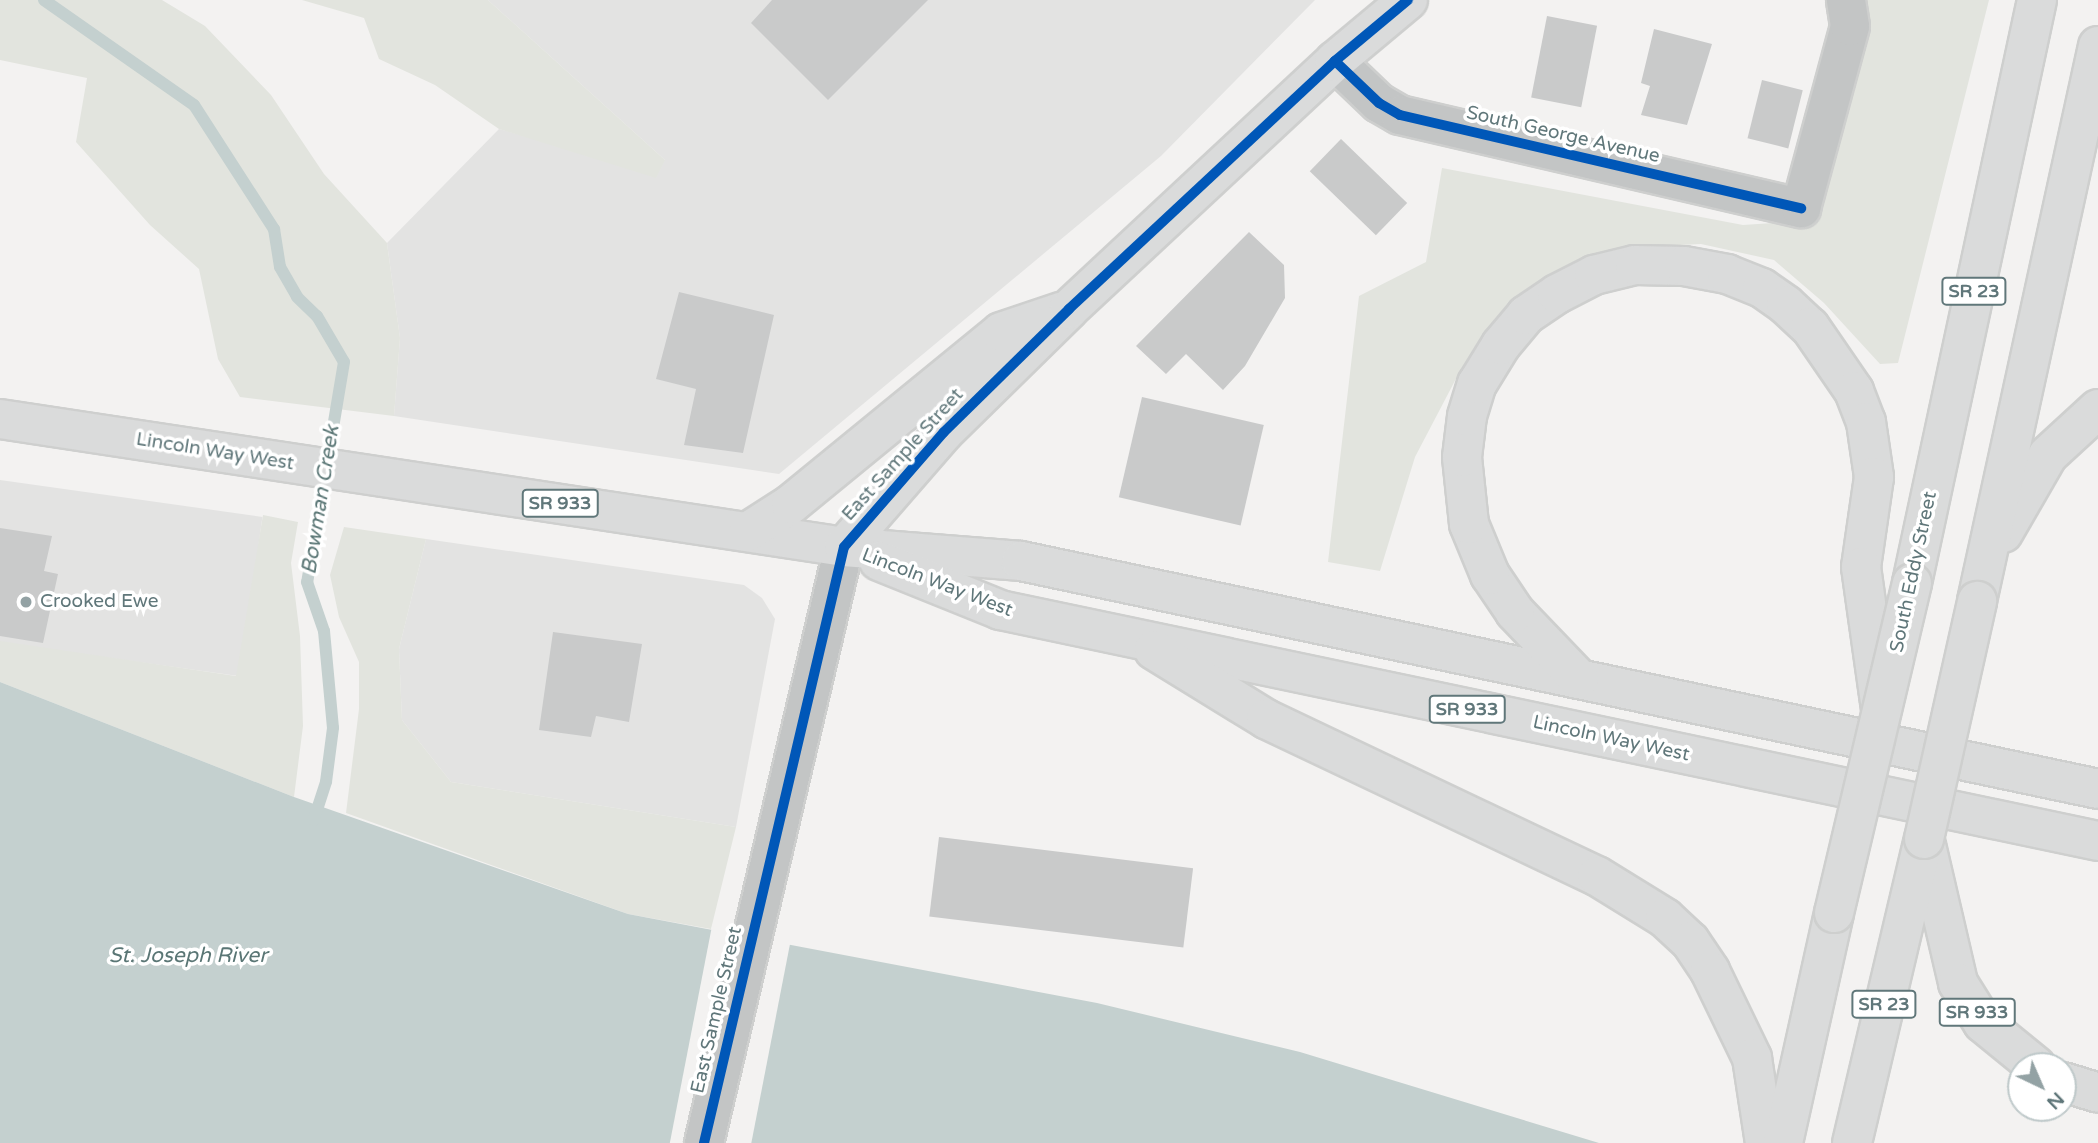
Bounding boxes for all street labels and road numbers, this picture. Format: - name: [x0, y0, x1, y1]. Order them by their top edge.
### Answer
- street label: South George Avenue: [1464, 102, 1662, 168]
- road number: SR 23: [1941, 276, 2007, 306]
- street label: East Sample Street: [838, 384, 968, 526]
- street label: Lincoln Way West: [134, 428, 296, 476]
- road number: SR 933: [522, 489, 598, 518]
- street label: South Eddy Street: [1886, 489, 1942, 655]
- street label: Lincoln Way West: [858, 544, 1016, 622]
- road number: SR 933: [1428, 694, 1506, 724]
- street label: Lincoln Way West: [1531, 711, 1691, 767]
- street label: East Sample Street: [687, 924, 747, 1096]
- road number: SR 23: [1851, 989, 1917, 1018]
- road number: SR 933: [1938, 998, 2016, 1027]

